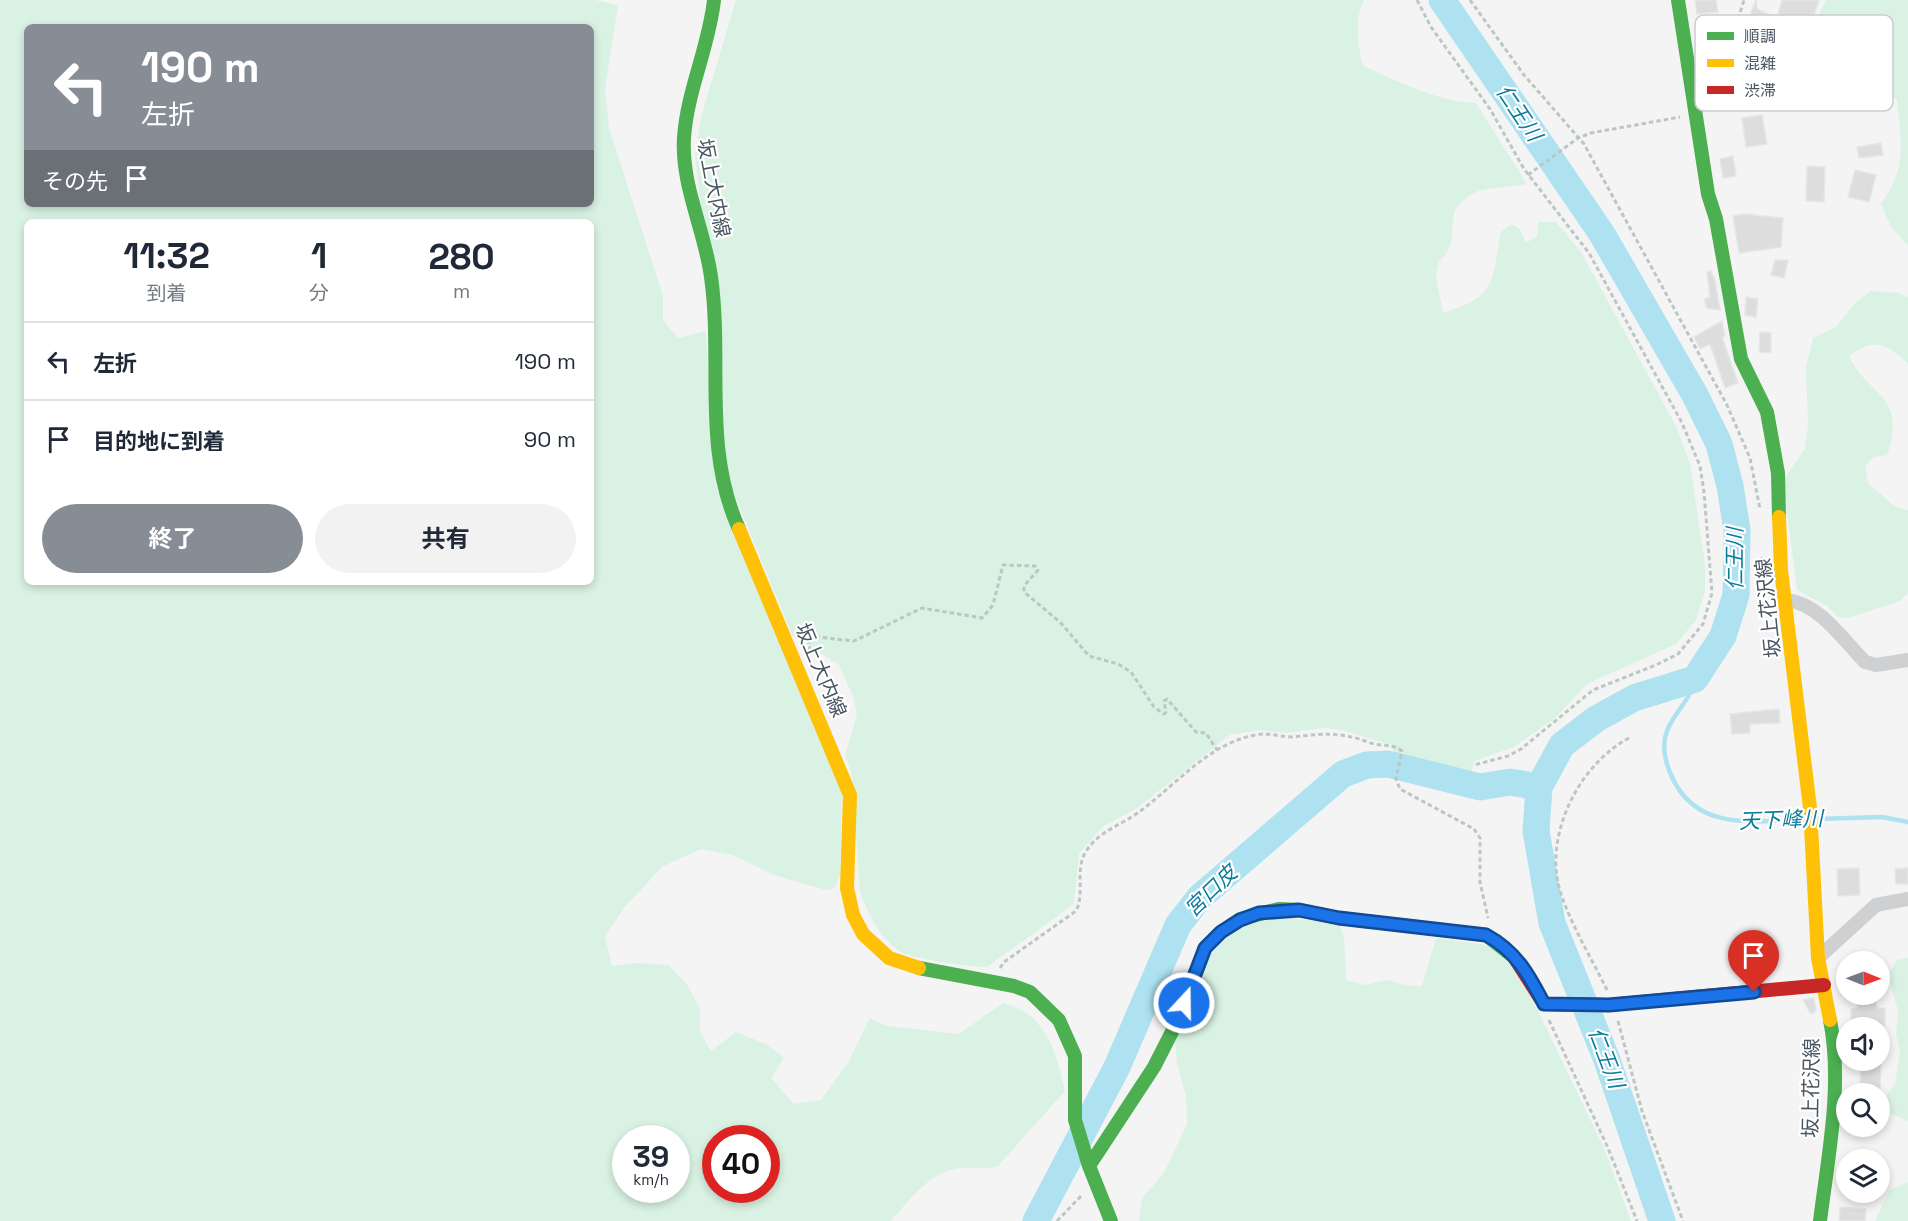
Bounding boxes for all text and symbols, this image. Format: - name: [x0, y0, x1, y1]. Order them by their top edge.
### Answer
- legend: [1695, 15, 1893, 111]
- text: 順調: [1744, 26, 1776, 47]
- text: 190 m: [141, 41, 260, 94]
- icon: left: [42, 48, 120, 126]
- text: 混雑: [1744, 53, 1776, 74]
- water label: 仁王川: [1491, 79, 1549, 148]
- text: 渋滞: [1744, 80, 1776, 101]
- text: 左折: [141, 97, 195, 132]
- street label: 坂上大内線: [692, 136, 736, 240]
- icon: arrive: [120, 162, 153, 195]
- text: その先: [42, 167, 108, 195]
- text: 11:32: [123, 233, 210, 279]
- text: 1: [311, 233, 327, 279]
- text: 280: [428, 234, 495, 280]
- text: m: [453, 278, 470, 304]
- text: 到着: [147, 280, 187, 306]
- text: 分: [309, 280, 329, 306]
- icon: left: [42, 345, 75, 378]
- text: 190 m: [515, 347, 576, 375]
- text: 左折: [93, 349, 137, 377]
- icon: arrive: [42, 423, 75, 456]
- text: 90 m: [524, 425, 576, 453]
- text: 目的地に到着: [93, 427, 225, 455]
- button: 終了: [42, 504, 303, 573]
- button: 共有: [315, 504, 576, 573]
- water label: 仁王川: [1721, 526, 1748, 591]
- street label: 坂上花沢線: [1750, 557, 1786, 659]
- street label: 坂上大内線: [789, 619, 853, 721]
- water label: 天下峰川: [1739, 804, 1825, 834]
- water label: 宮口皮: [1179, 857, 1245, 922]
- pin: [1728, 930, 1779, 992]
- icon: arrive: [1737, 939, 1770, 972]
- north arrow: [1836, 951, 1890, 1005]
- map controls: [1836, 951, 1890, 1203]
- position arrow: [1152, 971, 1216, 1035]
- button: sound: [1836, 1017, 1890, 1071]
- water label: 仁王川: [1583, 1024, 1631, 1094]
- street label: 坂上花沢線: [1797, 1038, 1825, 1138]
- button: search: [1836, 1083, 1890, 1137]
- speed limit sign: 40: [702, 1125, 780, 1203]
- text: 39: [633, 1137, 669, 1176]
- button: layers: [1836, 1149, 1890, 1203]
- text: km/h: [633, 1170, 669, 1189]

